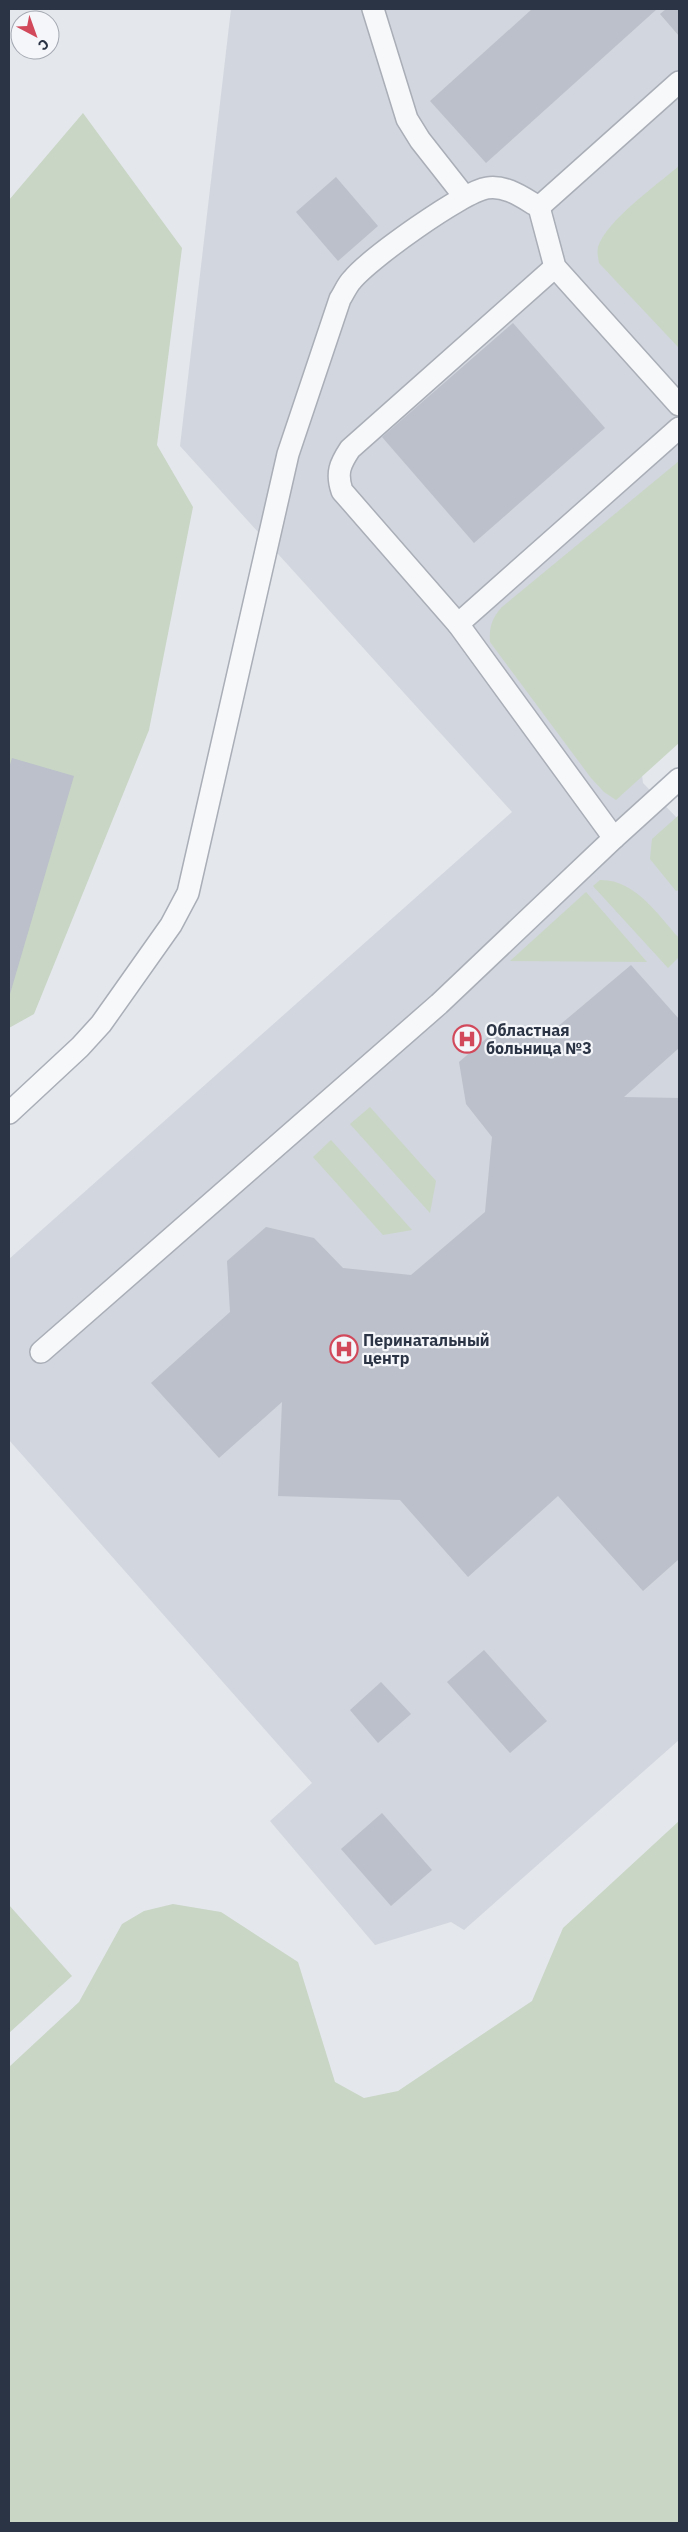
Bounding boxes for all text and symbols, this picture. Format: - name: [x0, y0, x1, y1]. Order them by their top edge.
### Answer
- north arrow: [10, 10, 60, 60]
- text: С: [34, 35, 53, 55]
- place label: Областная больница №3: [486, 1020, 592, 1058]
- hospital icon: Областная больница №3: [452, 1024, 482, 1054]
- place label: Перинатальный центр: [363, 1330, 490, 1368]
- hospital icon: Перинатальный центр: [329, 1334, 359, 1364]

